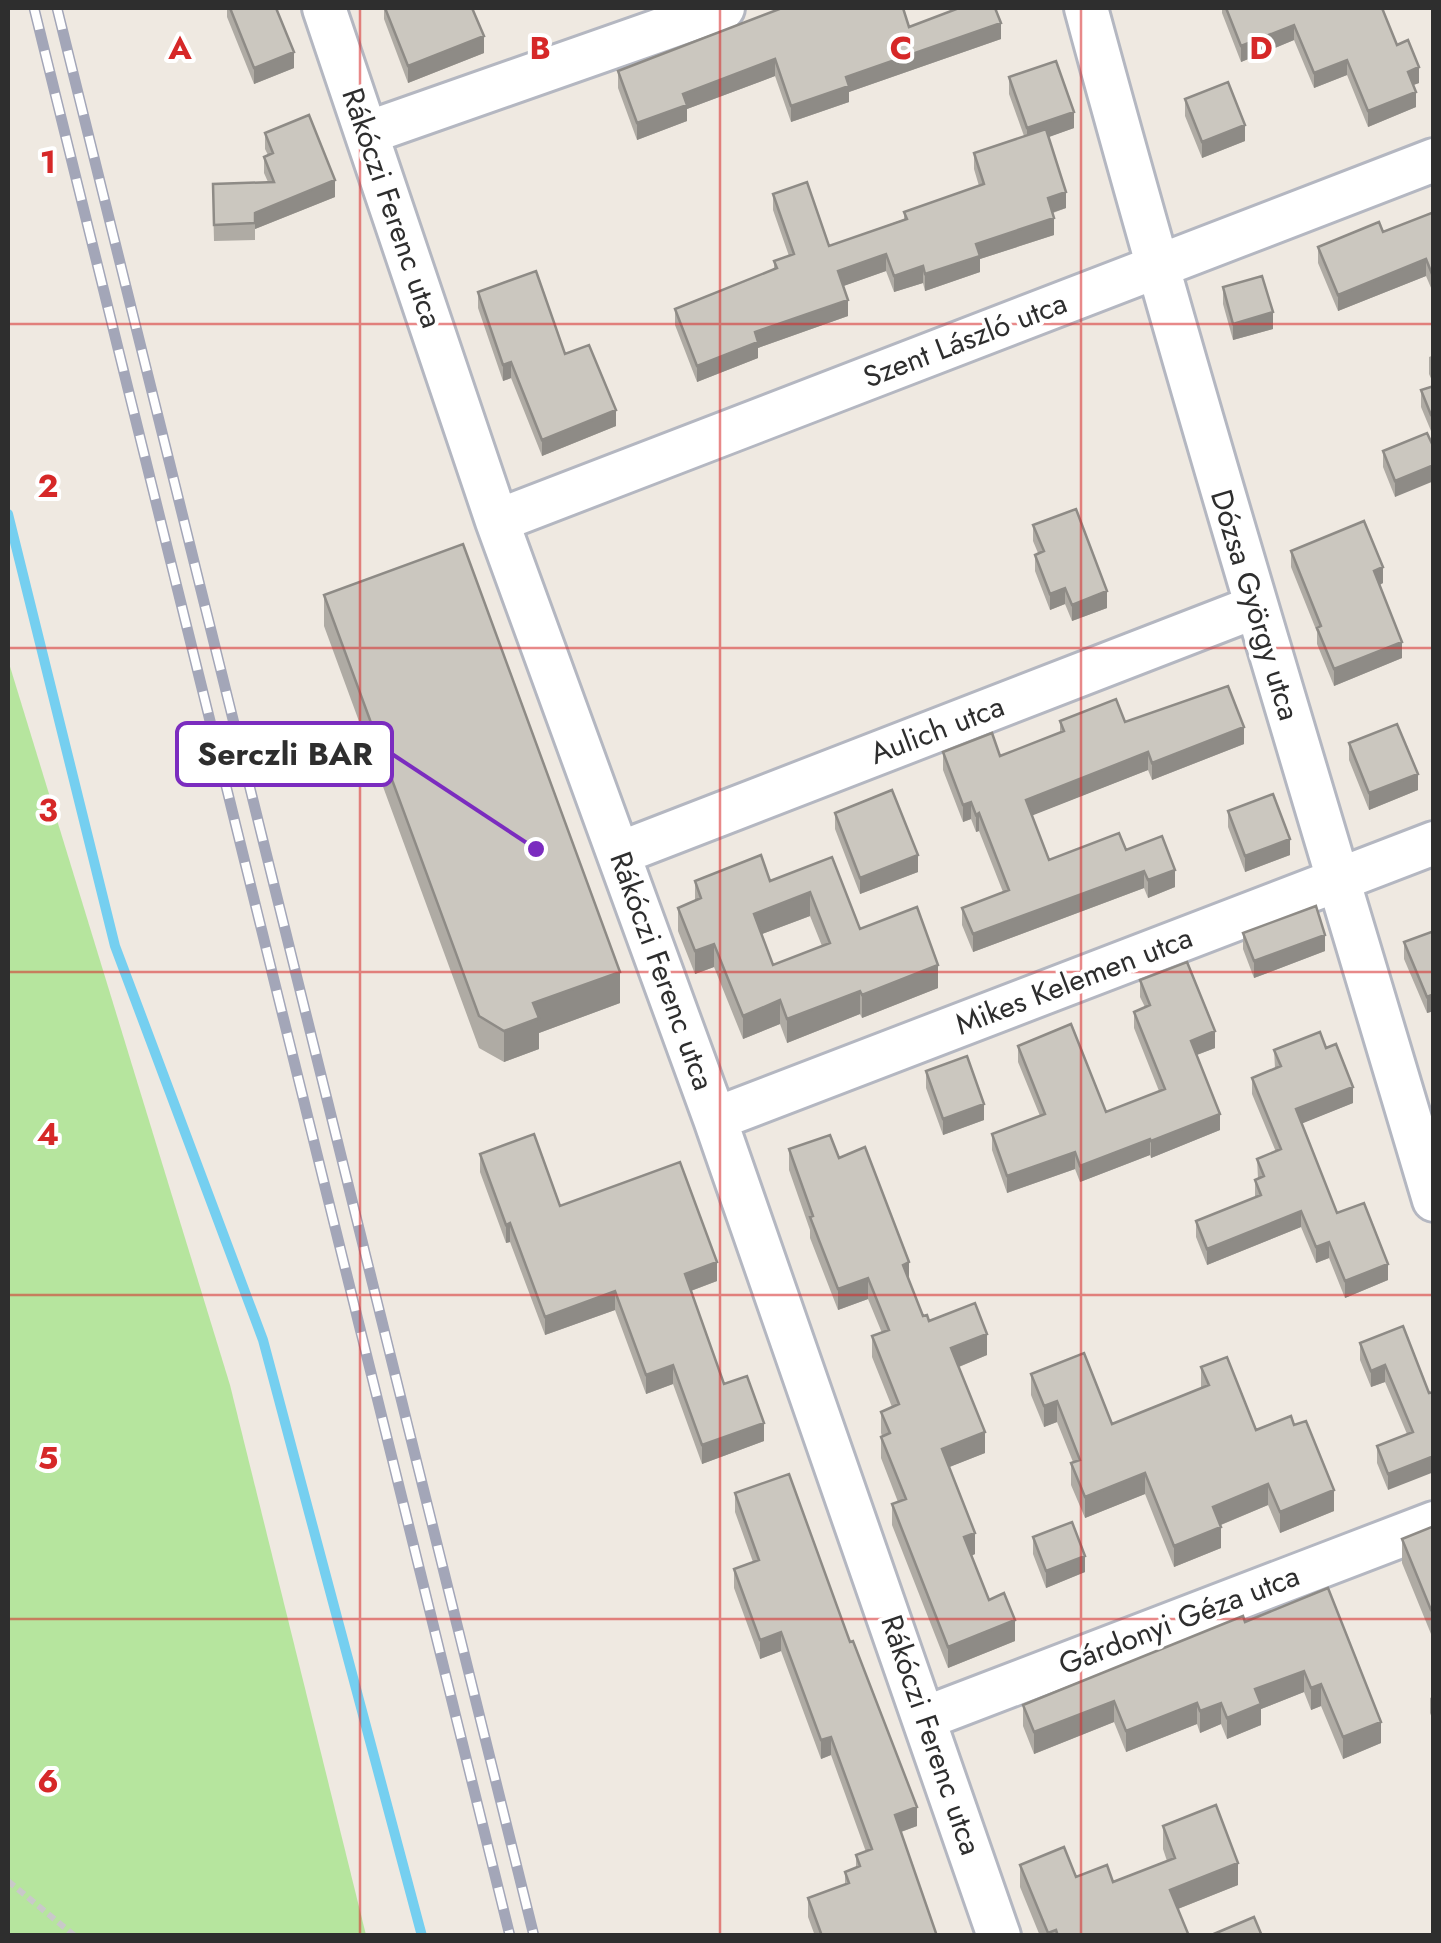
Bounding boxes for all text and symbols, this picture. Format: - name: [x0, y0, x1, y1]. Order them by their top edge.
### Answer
- text: A: [167, 25, 192, 71]
- text: B: [529, 25, 551, 71]
- text: C: [890, 25, 912, 71]
- text: D: [1249, 25, 1273, 71]
- street label: Rákóczi Ferenc utca: [331, 82, 454, 334]
- text: 1: [40, 139, 56, 185]
- street label: Szent László utca: [857, 281, 1073, 398]
- text: 2: [38, 463, 59, 509]
- street label: Dózsa György utca: [1200, 484, 1311, 726]
- street label: Aulich utca: [864, 684, 1010, 775]
- callout: Serczli BAR: [177, 723, 392, 785]
- text: Serczli BAR: [197, 731, 373, 777]
- text: 3: [38, 787, 58, 833]
- street label: Rákóczi Ferenc utca: [599, 846, 726, 1096]
- street label: Mikes Kelemen utca: [949, 916, 1198, 1046]
- text: 4: [37, 1111, 59, 1157]
- text: 5: [38, 1435, 58, 1481]
- street label: Gárdonyi Géza utca: [1052, 1554, 1305, 1685]
- street label: Rákóczi Ferenc utca: [870, 1609, 993, 1861]
- text: 6: [37, 1758, 59, 1804]

